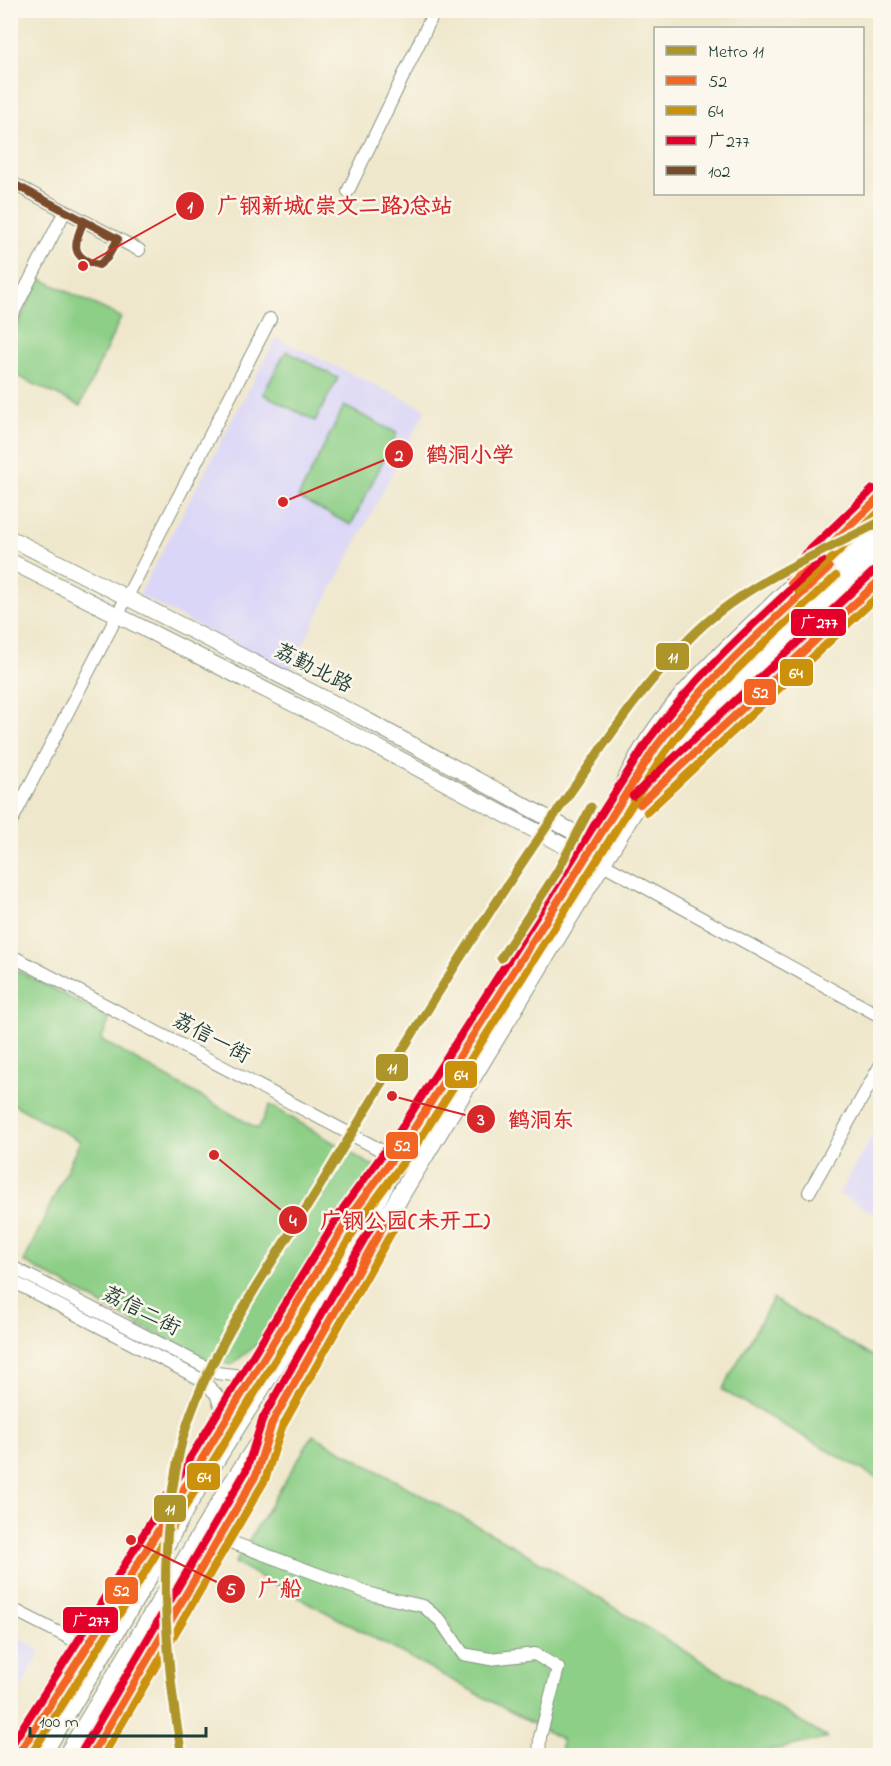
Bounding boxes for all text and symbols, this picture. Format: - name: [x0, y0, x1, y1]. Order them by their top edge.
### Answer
- legend: [654, 27, 864, 195]
- text: Metro 11: [708, 40, 764, 66]
- text: 52: [708, 70, 727, 96]
- text: 64: [708, 100, 724, 126]
- text: 广277: [708, 130, 750, 156]
- text: 102: [708, 160, 730, 186]
- callout: 广钢新城(崇文二路)总站: [175, 186, 465, 226]
- text: 广钢新城(崇文二路)总站: [217, 192, 453, 224]
- text: 1: [187, 195, 193, 221]
- callout: 鹤洞小学: [384, 434, 526, 474]
- text: 鹤洞小学: [426, 441, 514, 473]
- text: 2: [394, 444, 404, 470]
- line badge: 广277: [790, 608, 847, 637]
- text: 广277: [800, 612, 838, 636]
- street label: 荔勤北路: [269, 637, 357, 701]
- line badge: 11: [655, 642, 690, 671]
- text: 11: [668, 646, 679, 670]
- line badge: 64: [779, 658, 814, 687]
- text: 64: [788, 662, 803, 686]
- line badge: 52: [743, 678, 777, 706]
- text: 52: [751, 682, 769, 706]
- street label: 荔信一街: [167, 1006, 255, 1072]
- line badge: 11: [375, 1053, 409, 1082]
- text: 11: [387, 1057, 398, 1081]
- line badge: 64: [444, 1060, 478, 1089]
- text: 64: [453, 1064, 468, 1088]
- callout: 鹤洞东: [466, 1099, 586, 1139]
- text: 鹤洞东: [508, 1106, 574, 1138]
- text: 3: [476, 1108, 485, 1134]
- line badge: 52: [385, 1131, 419, 1160]
- text: 52: [393, 1135, 411, 1159]
- callout: 广钢公园(未开工): [278, 1200, 502, 1240]
- text: 广钢公园(未开工): [320, 1207, 490, 1239]
- text: 4: [289, 1209, 297, 1235]
- street label: 荔信二街: [97, 1280, 185, 1344]
- line badge: 64: [186, 1462, 221, 1491]
- text: 64: [196, 1466, 211, 1490]
- line badge: 11: [153, 1494, 187, 1523]
- text: 11: [165, 1498, 176, 1522]
- callout: 广船: [216, 1569, 314, 1609]
- text: 广船: [258, 1575, 302, 1607]
- line badge: 52: [104, 1576, 139, 1605]
- text: 5: [226, 1578, 237, 1604]
- text: 52: [112, 1580, 130, 1604]
- line badge: 广277: [62, 1606, 119, 1634]
- text: 广277: [72, 1610, 110, 1634]
- scale bar: [30, 1700, 206, 1738]
- text: 100 m: [39, 1710, 79, 1736]

